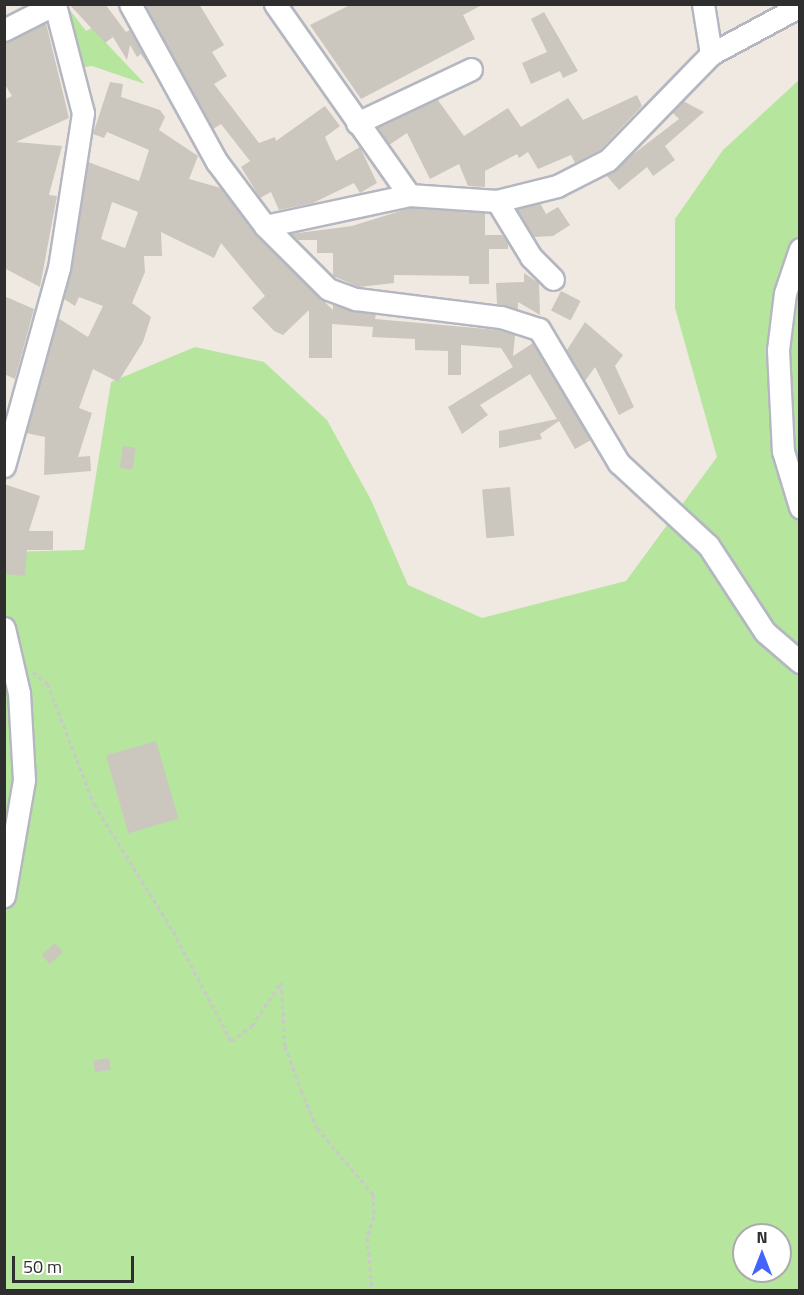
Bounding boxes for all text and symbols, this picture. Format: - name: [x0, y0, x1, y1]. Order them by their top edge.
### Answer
- north arrow: [732, 1223, 792, 1283]
- text: N: [756, 1225, 768, 1249]
- scale bar: [15, 1244, 136, 1282]
- text: 50 m: [23, 1253, 62, 1280]

